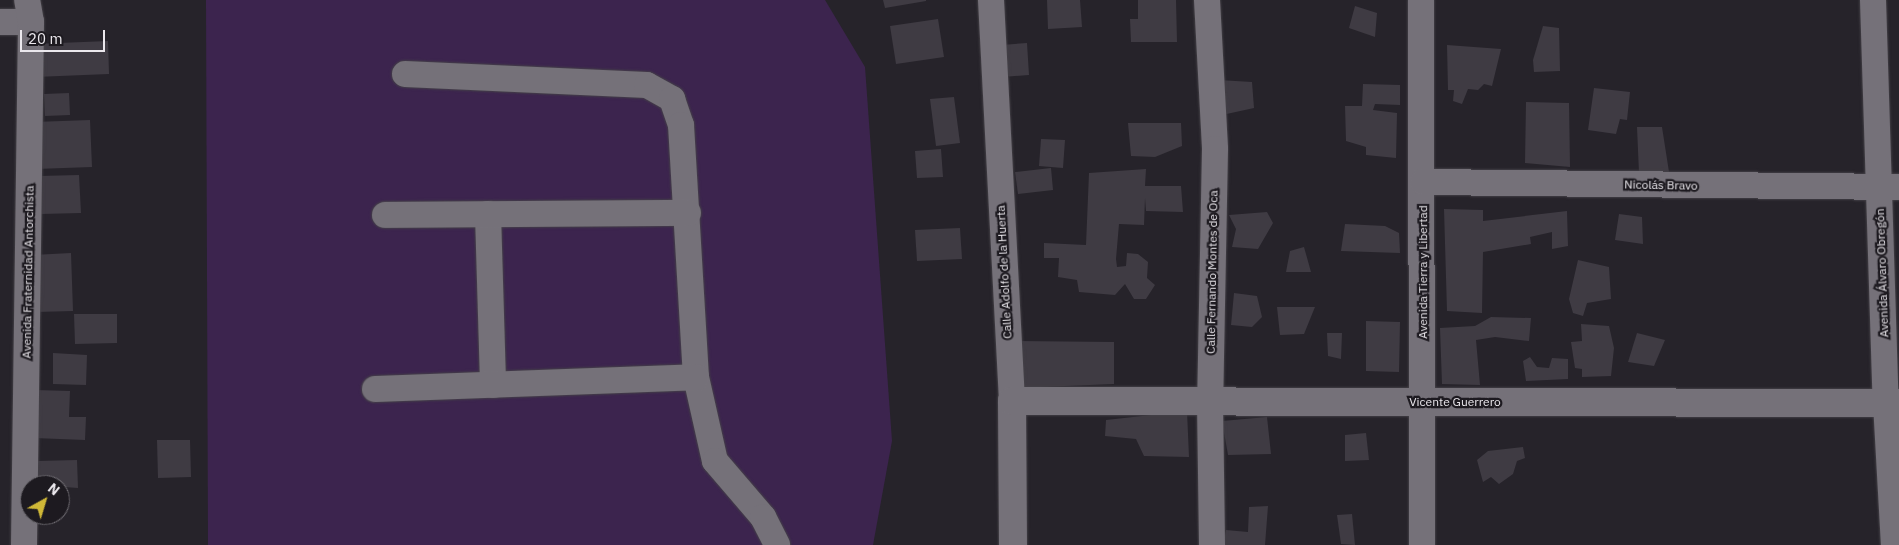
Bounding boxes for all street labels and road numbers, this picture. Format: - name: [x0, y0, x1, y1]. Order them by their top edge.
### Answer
- street label: Nicolás Bravo: [1624, 177, 1698, 193]
- street label: Avenida Fraternidad Antorchista: [19, 185, 37, 359]
- street label: Calle Fernando Montes de Oca: [1203, 190, 1221, 354]
- street label: Calle Adolfo de la Huerta: [993, 205, 1015, 339]
- street label: Avenida Tierra y Libertad: [1416, 205, 1430, 339]
- street label: Avenida Álvaro Obregón: [1873, 208, 1891, 338]
- street label: Vicente Guerrero: [1409, 395, 1501, 409]

